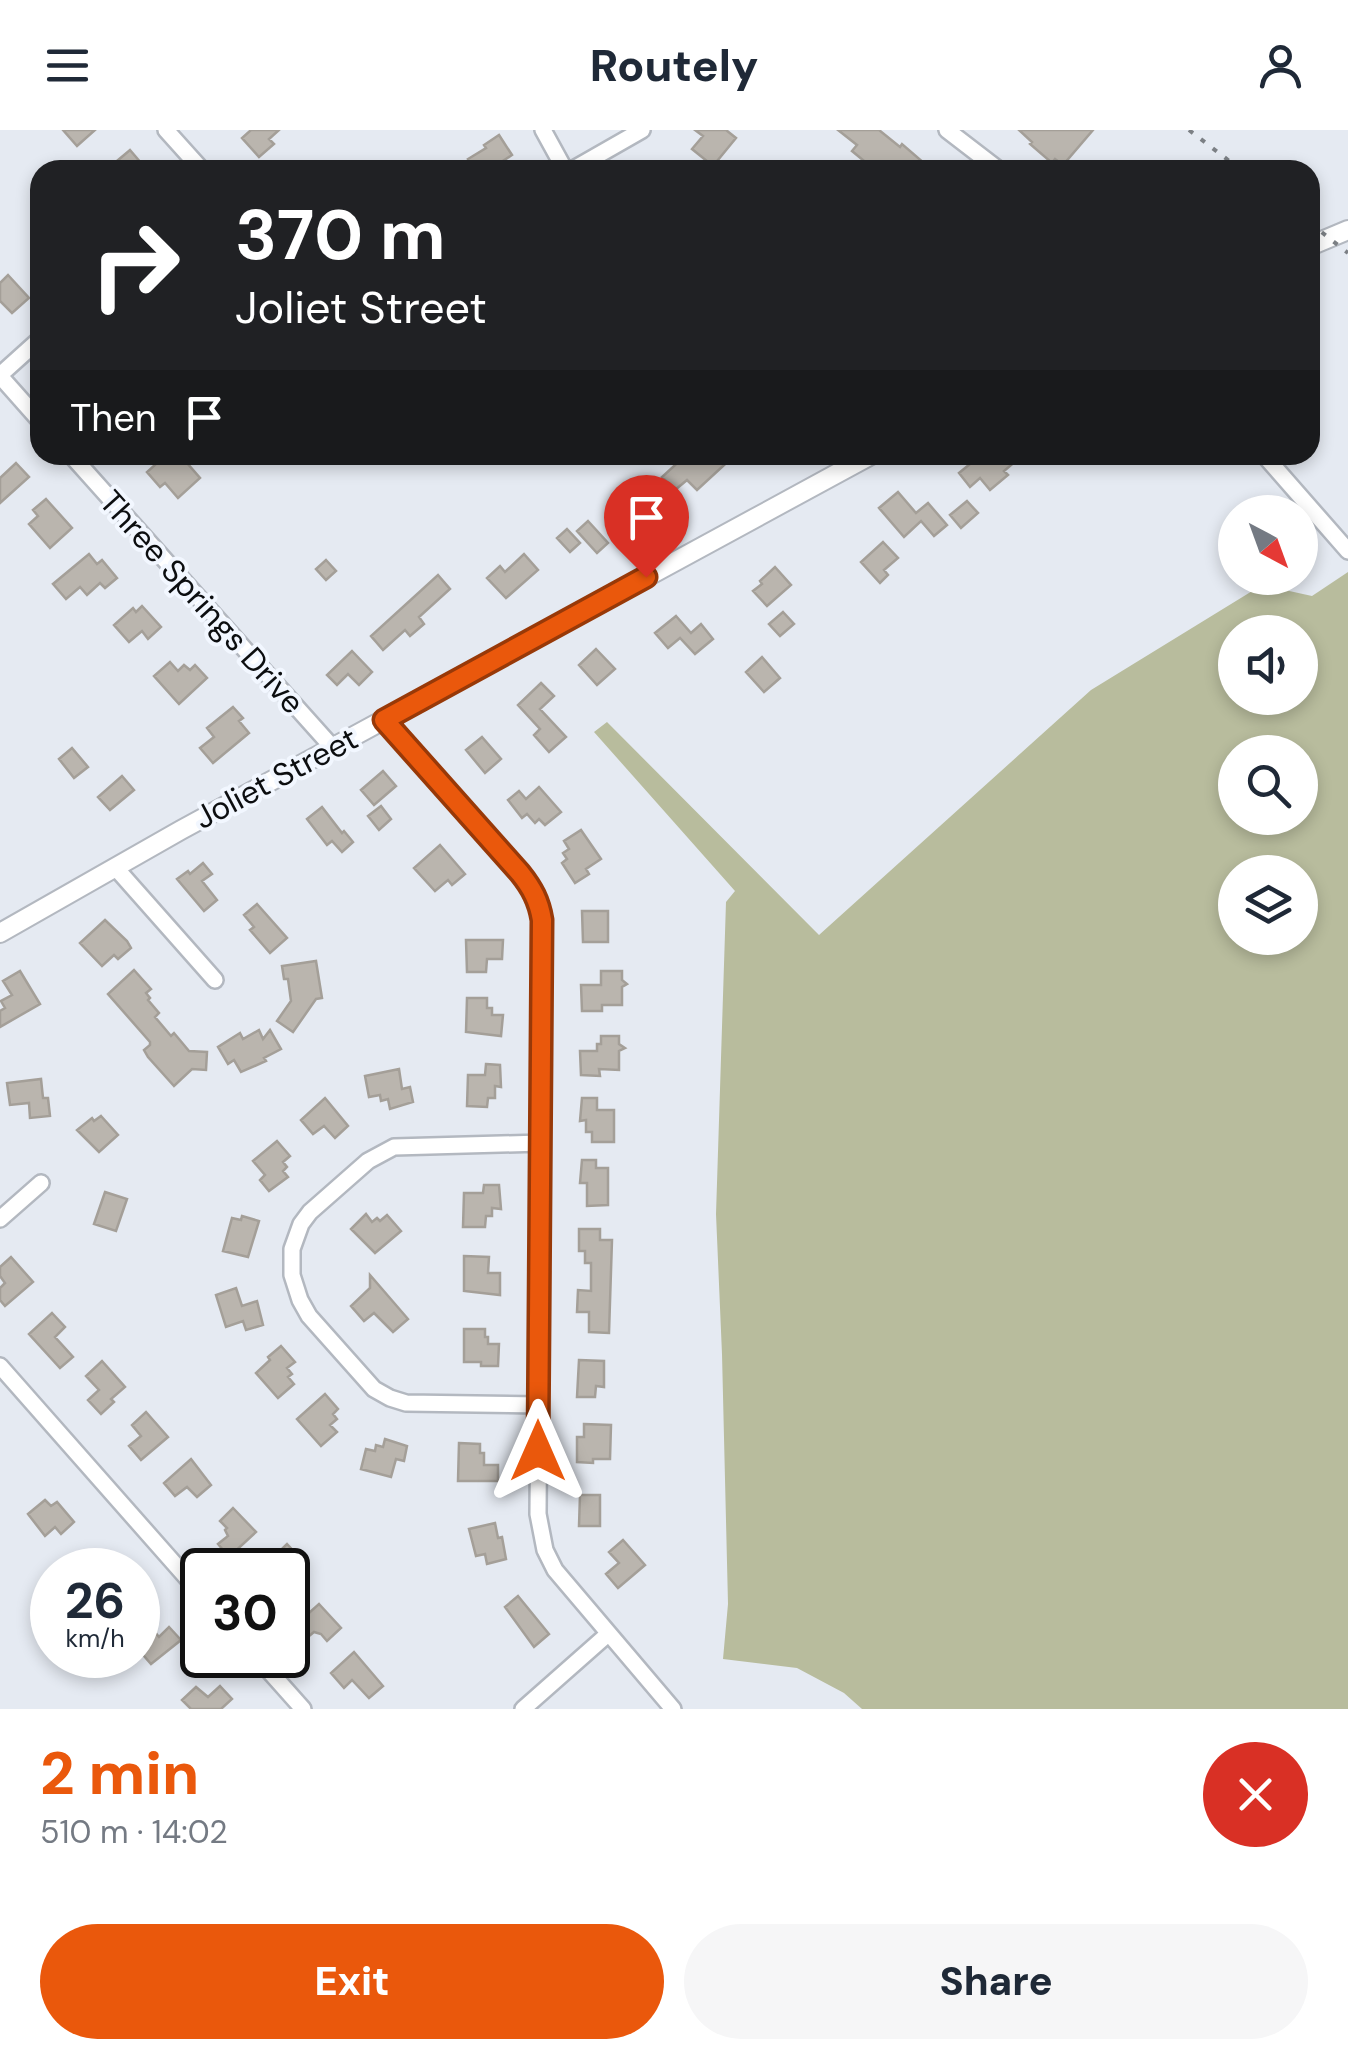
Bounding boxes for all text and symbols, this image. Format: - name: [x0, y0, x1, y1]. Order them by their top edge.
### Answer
- text: Routely: [590, 36, 758, 95]
- icon: menu: [40, 38, 95, 93]
- icon: person: [1253, 38, 1308, 93]
- text: 370 m: [235, 190, 446, 281]
- icon: right: [70, 200, 200, 330]
- text: Joliet Street: [235, 278, 487, 337]
- icon: arrive: [177, 390, 232, 445]
- text: Then: [70, 393, 157, 443]
- pin: [604, 475, 689, 578]
- street label: Three Springs Drive: [90, 481, 314, 723]
- icon: arrive: [619, 490, 674, 545]
- north arrow: [1218, 495, 1318, 595]
- map controls: [1218, 495, 1318, 955]
- button: sound: [1218, 615, 1318, 715]
- street label: Joliet Street: [187, 717, 365, 839]
- button: search: [1218, 735, 1318, 835]
- button: layers: [1218, 855, 1318, 955]
- position arrow: [486, 1399, 590, 1503]
- speed limit sign: 30: [180, 1548, 310, 1678]
- text: 26: [65, 1568, 125, 1634]
- text: km/h: [65, 1622, 125, 1655]
- text: 2 min: [40, 1734, 199, 1813]
- button: close: [1203, 1742, 1308, 1847]
- text: 510 m · 14:02: [40, 1811, 228, 1853]
- button: Exit: [40, 1924, 664, 2039]
- button: Share: [684, 1924, 1308, 2039]

